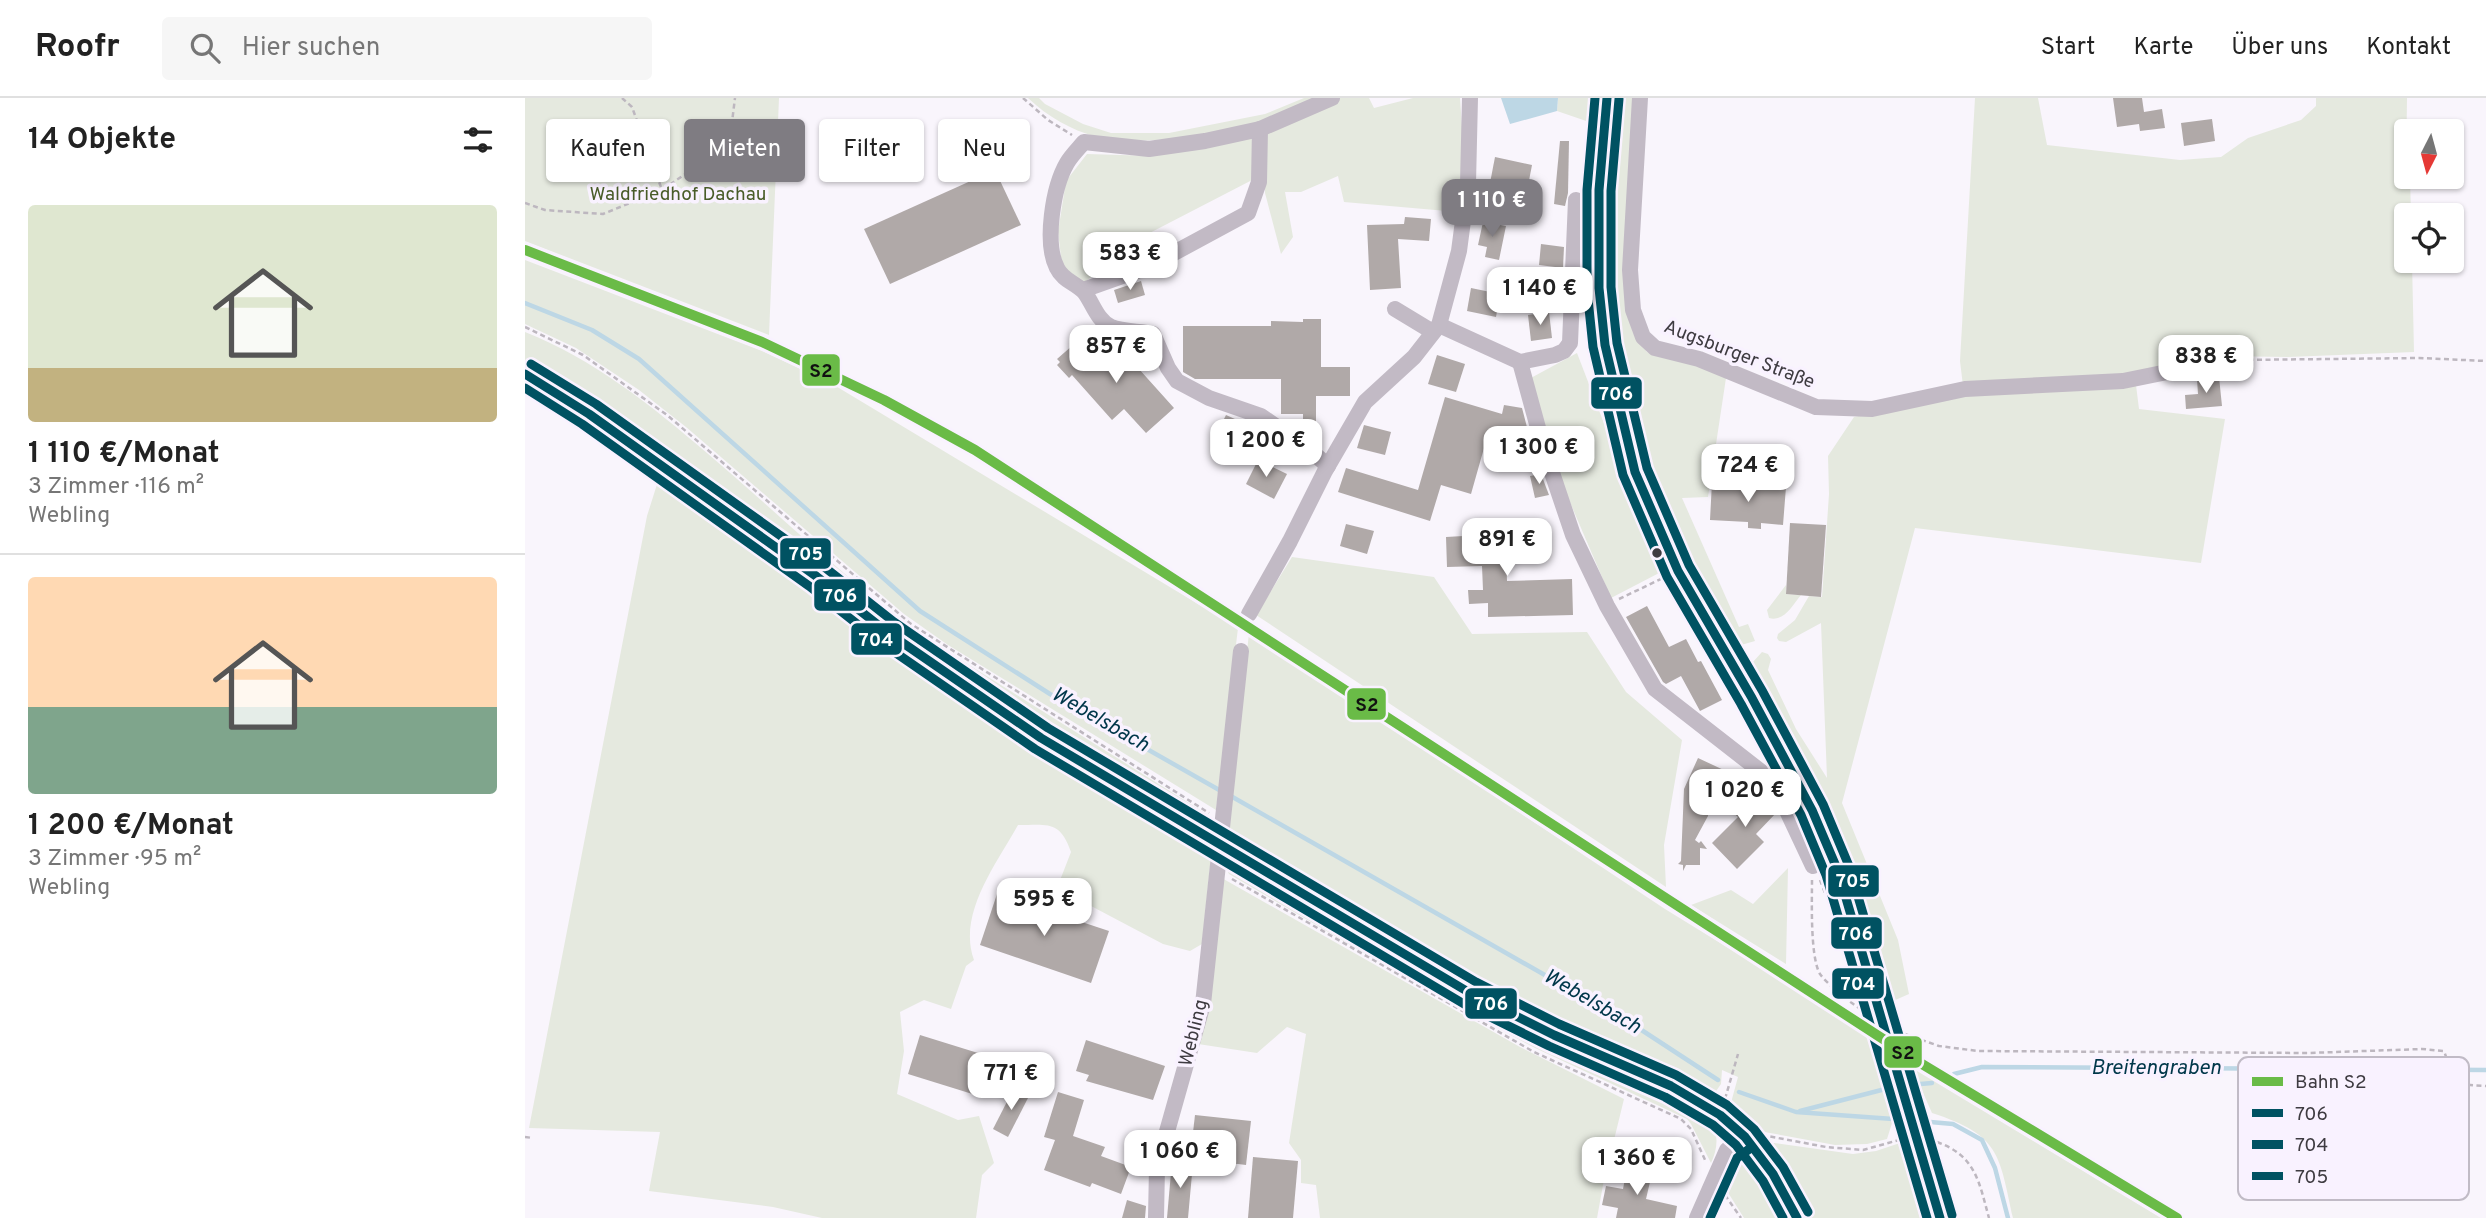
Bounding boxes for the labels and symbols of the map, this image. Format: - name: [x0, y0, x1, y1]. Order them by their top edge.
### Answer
- north arrow: [2394, 119, 2464, 189]
- pin: 1 110 €: [1427, 180, 1557, 239]
- park label: Waldfriedhof Dachau: [590, 183, 766, 207]
- pin: 583 €: [1081, 232, 1179, 292]
- pin: 1 140 €: [1475, 268, 1605, 327]
- street label: Augsburger Straße: [1660, 315, 1818, 395]
- pin: 857 €: [1067, 326, 1165, 385]
- pin: 838 €: [2157, 336, 2255, 395]
- line badge: S2: [801, 353, 841, 387]
- text: S2: [809, 360, 833, 384]
- line badge: 706: [1590, 376, 1643, 410]
- text: 706: [1599, 383, 1633, 407]
- pin: 1 200 €: [1201, 420, 1331, 479]
- pin: 1 300 €: [1474, 426, 1604, 486]
- pin: 724 €: [1699, 444, 1797, 504]
- pin: 891 €: [1458, 518, 1556, 578]
- line badge: 705: [779, 537, 832, 570]
- text: 705: [789, 543, 823, 567]
- unlabelled marker: [1650, 546, 1664, 560]
- line badge: 706: [813, 578, 867, 612]
- text: 706: [823, 585, 857, 609]
- line badge: 704: [850, 622, 903, 656]
- text: 704: [859, 629, 893, 653]
- water label: Webelsbach: [1046, 681, 1154, 759]
- line badge: S2: [1346, 687, 1387, 721]
- text: S2: [1355, 694, 1379, 718]
- pin: 1 020 €: [1680, 770, 1810, 829]
- line badge: 705: [1827, 864, 1880, 898]
- text: 705: [1836, 870, 1870, 894]
- pin: 595 €: [995, 878, 1093, 938]
- line badge: 706: [1830, 916, 1883, 950]
- text: 706: [1839, 923, 1873, 947]
- water label: Webelsbach: [1538, 963, 1646, 1041]
- line badge: 704: [1831, 967, 1885, 1000]
- text: 704: [1841, 973, 1875, 997]
- line badge: 706: [1464, 987, 1518, 1020]
- text: 706: [1474, 993, 1508, 1017]
- street label: Webling: [1174, 997, 1214, 1069]
- line badge: S2: [1883, 1035, 1923, 1069]
- text: S2: [1891, 1042, 1915, 1066]
- pin: 771 €: [962, 1052, 1060, 1112]
- water label: Breitengraben: [2091, 1055, 2222, 1082]
- legend: [2238, 1057, 2469, 1200]
- text: Bahn S2: [2295, 1071, 2367, 1095]
- text: 706: [2295, 1103, 2328, 1127]
- pin: 1 060 €: [1115, 1130, 1245, 1190]
- text: 704: [2295, 1134, 2328, 1158]
- pin: 1 360 €: [1572, 1138, 1702, 1197]
- text: 705: [2295, 1166, 2328, 1190]

